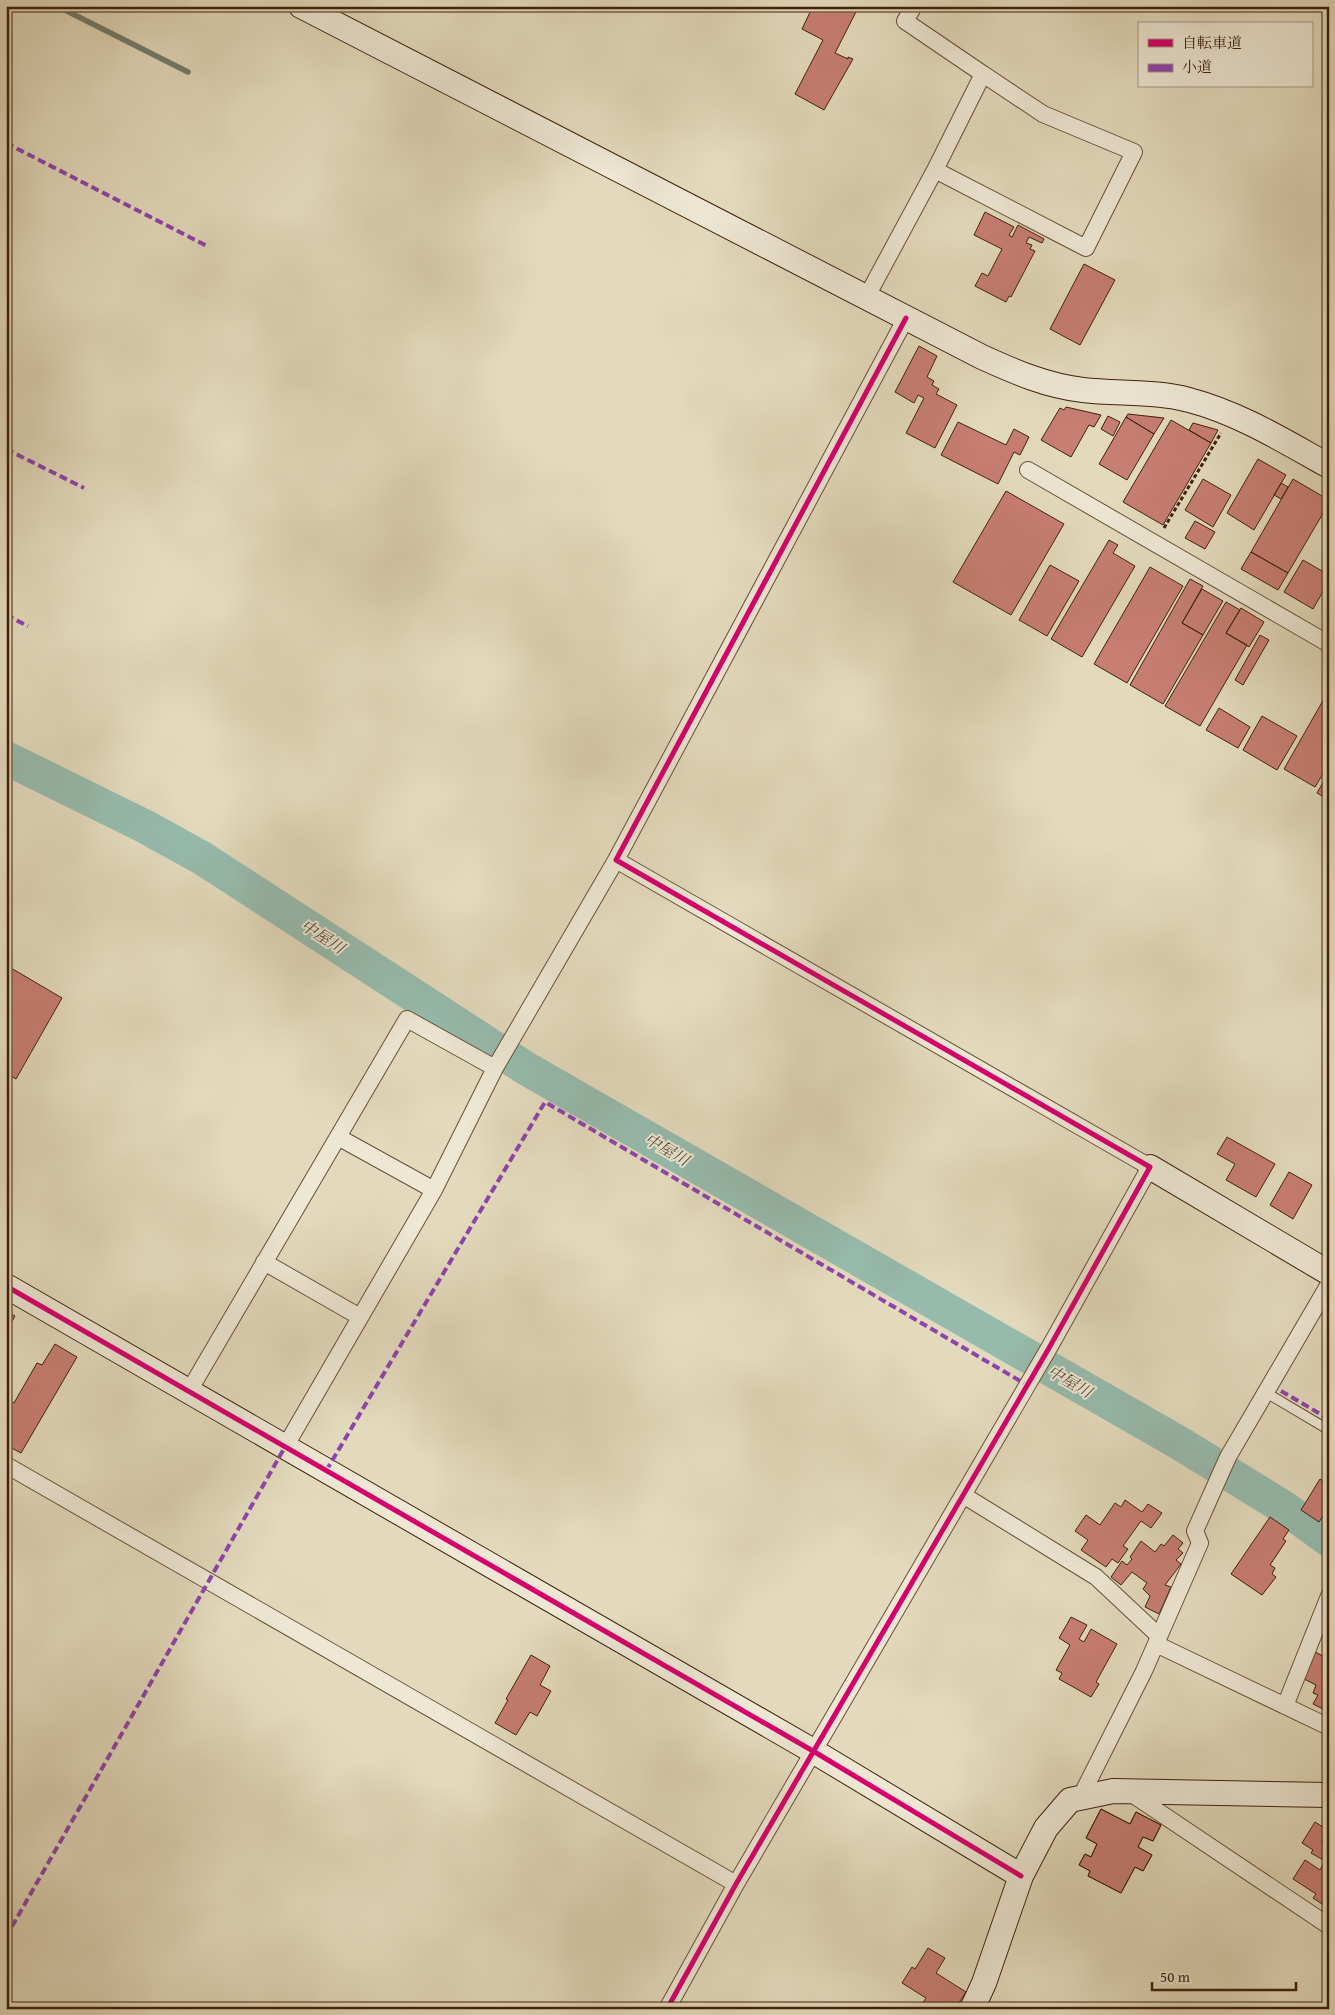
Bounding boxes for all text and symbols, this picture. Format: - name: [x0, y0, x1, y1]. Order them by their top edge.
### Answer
- legend: [1138, 22, 1312, 88]
- text: 自転車道: [1182, 32, 1242, 53]
- text: 小道: [1182, 56, 1212, 77]
- water label: 中屋川: [296, 913, 351, 960]
- water label: 中屋川: [640, 1127, 696, 1172]
- water label: 中屋川: [1043, 1359, 1099, 1404]
- scale bar: [1152, 1960, 1296, 1992]
- text: 50 m: [1160, 1966, 1191, 1987]

